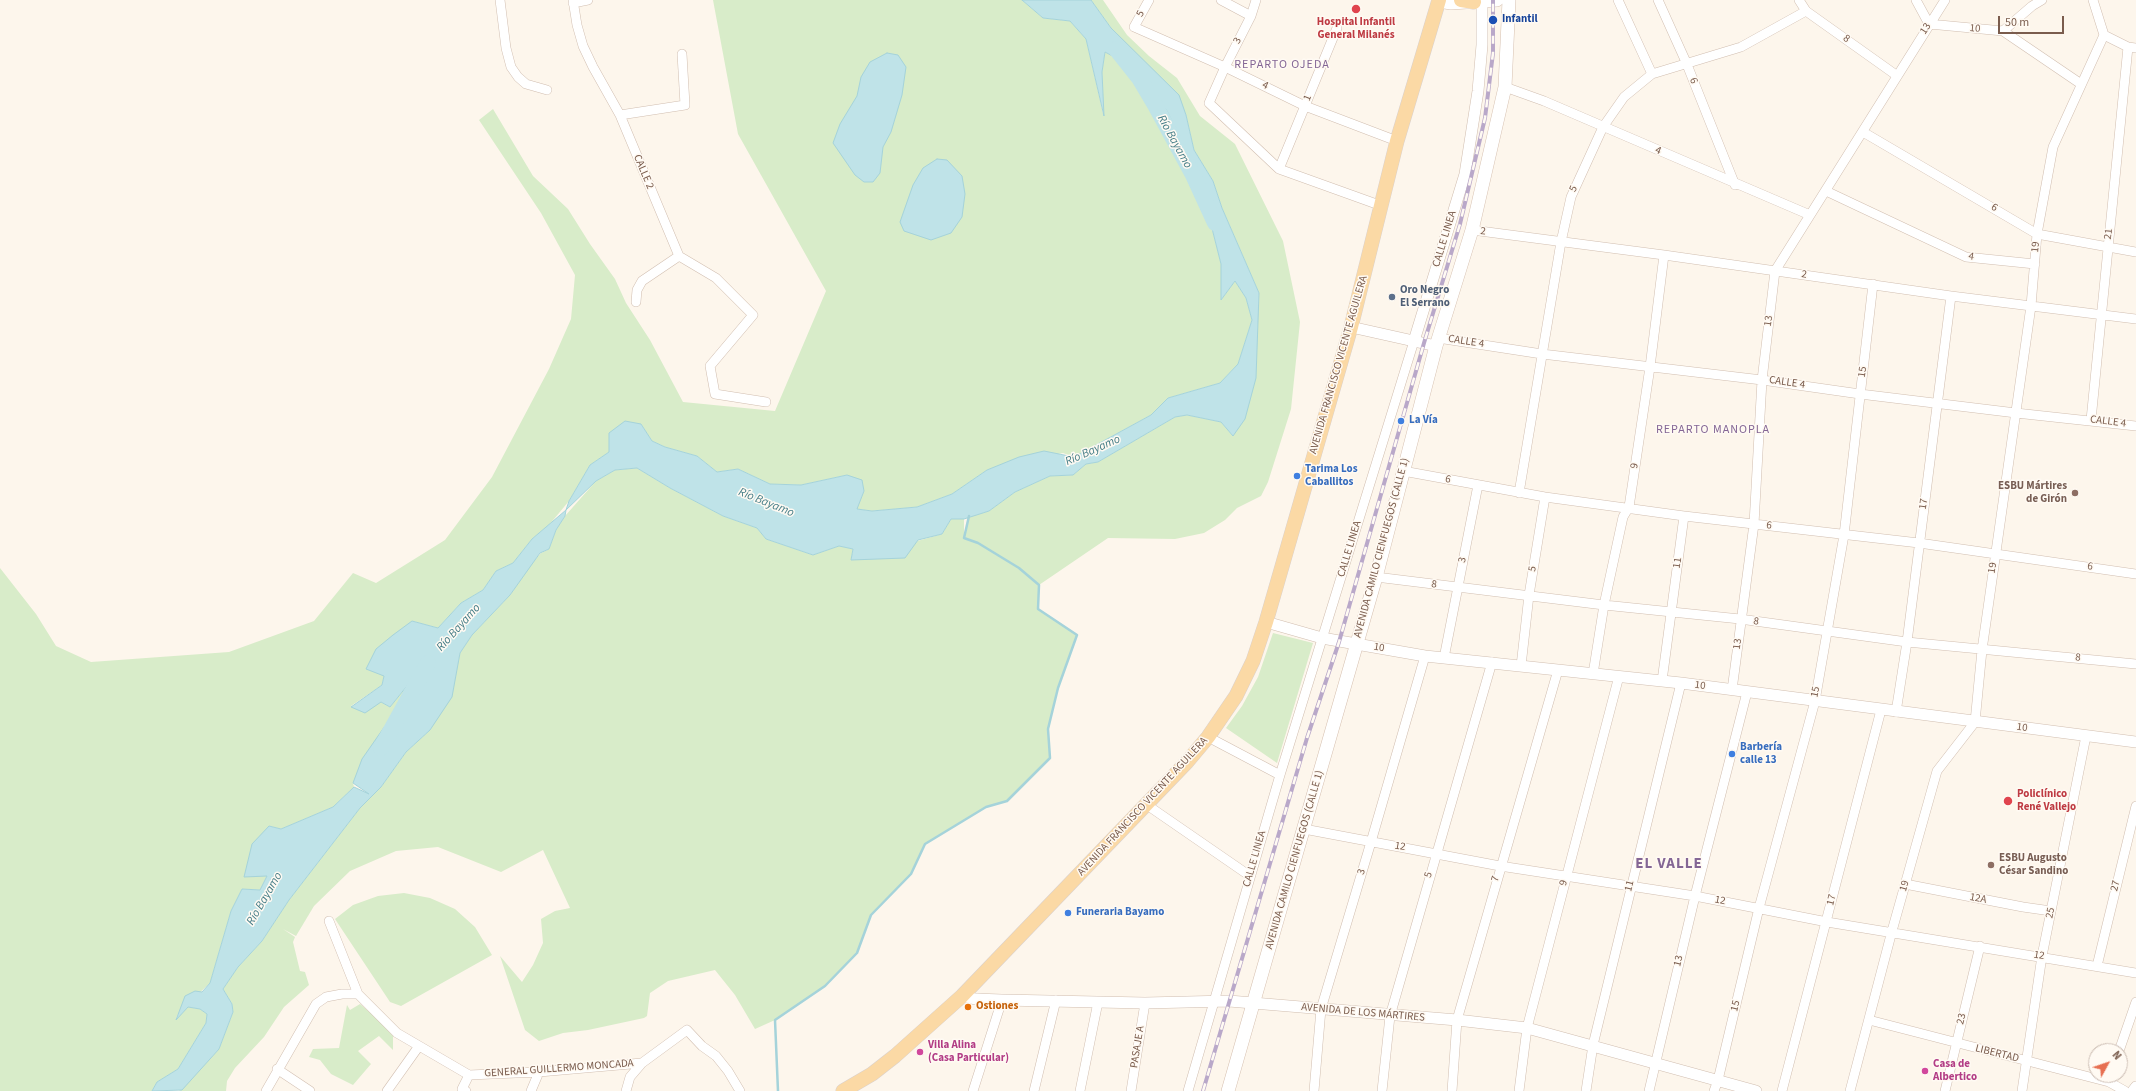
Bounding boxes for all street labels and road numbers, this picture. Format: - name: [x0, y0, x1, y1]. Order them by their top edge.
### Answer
- street label: 5: [1134, 8, 1148, 20]
- street label: 13: [1917, 21, 1935, 37]
- street label: 10: [1969, 22, 1981, 36]
- street label: 8: [1840, 32, 1852, 46]
- street label: 3: [1231, 35, 1245, 47]
- street label: 6: [1686, 76, 1700, 86]
- street label: 4: [1260, 79, 1270, 93]
- street label: 1: [1301, 93, 1315, 103]
- street label: 4: [1653, 144, 1663, 158]
- street label: CALLE 2: [630, 153, 656, 191]
- street label: 5: [1567, 184, 1581, 194]
- street label: 6: [1988, 201, 2000, 215]
- street label: CALLE LINEA: [1430, 209, 1460, 269]
- street label: 2: [1479, 225, 1487, 239]
- street label: 21: [2102, 228, 2116, 240]
- street label: 19: [2029, 241, 2043, 253]
- street label: 4: [1967, 250, 1975, 264]
- street label: 2: [1800, 268, 1808, 282]
- street label: AVENIDA FRANCISCO VICENTE AGUILERA: [1307, 274, 1371, 456]
- street label: 13: [1762, 315, 1776, 327]
- street label: CALLE 4: [1447, 333, 1485, 351]
- street label: 15: [1856, 366, 1870, 378]
- street label: CALLE 4: [1768, 374, 1806, 392]
- street label: CALLE 4: [2089, 413, 2127, 431]
- street label: AVENIDA CAMILO CIENFUEGOS (CALLE 1): [1352, 457, 1412, 639]
- street label: 9: [1628, 462, 1642, 470]
- street label: 6: [1444, 473, 1452, 487]
- street label: 17: [1917, 498, 1931, 510]
- street label: CALLE LINEA: [1335, 519, 1365, 579]
- street label: 6: [1765, 519, 1773, 533]
- street label: 3: [1456, 556, 1470, 564]
- street label: 11: [1671, 557, 1685, 569]
- street label: 6: [2086, 560, 2094, 574]
- street label: 19: [1986, 562, 2000, 574]
- street label: 5: [1526, 565, 1540, 573]
- street label: 8: [1430, 578, 1438, 592]
- street label: 8: [1752, 615, 1760, 629]
- street label: 13: [1731, 638, 1745, 650]
- street label: 10: [1373, 641, 1385, 655]
- street label: 8: [2075, 651, 2081, 665]
- street label: 10: [1694, 679, 1706, 693]
- street label: 15: [1808, 685, 1824, 699]
- street label: 10: [2016, 721, 2028, 735]
- street label: AVENIDA FRANCISCO VICENTE AGUILERA: [1075, 735, 1211, 879]
- street label: AVENIDA CAMILO CIENFUEGOS (CALLE 1): [1263, 769, 1327, 951]
- street label: CALLE LINEA: [1241, 829, 1269, 889]
- street label: 12: [1393, 840, 1407, 854]
- street label: 3: [1355, 867, 1369, 877]
- street label: 5: [1422, 871, 1436, 879]
- street label: 7: [1489, 875, 1503, 883]
- street label: 9: [1557, 879, 1571, 887]
- street label: 11: [1622, 879, 1638, 893]
- street label: 19: [1897, 879, 1913, 893]
- street label: 27: [2108, 879, 2124, 893]
- street label: 12A: [1968, 891, 1988, 907]
- street label: 12: [1713, 893, 1727, 909]
- street label: 17: [1824, 893, 1840, 907]
- street label: 25: [2043, 906, 2059, 920]
- street label: 12: [2032, 949, 2046, 963]
- street label: 13: [1671, 954, 1687, 968]
- street label: 15: [1728, 999, 1744, 1013]
- street label: AVENIDA DE LOS MÁRTIRES: [1301, 1001, 1425, 1025]
- street label: 23: [1954, 1012, 1970, 1026]
- street label: PASAJE A: [1128, 1025, 1148, 1069]
- street label: LIBERTAD: [1974, 1042, 2020, 1066]
- street label: GENERAL GUILLERMO MONCADA: [484, 1057, 634, 1081]

